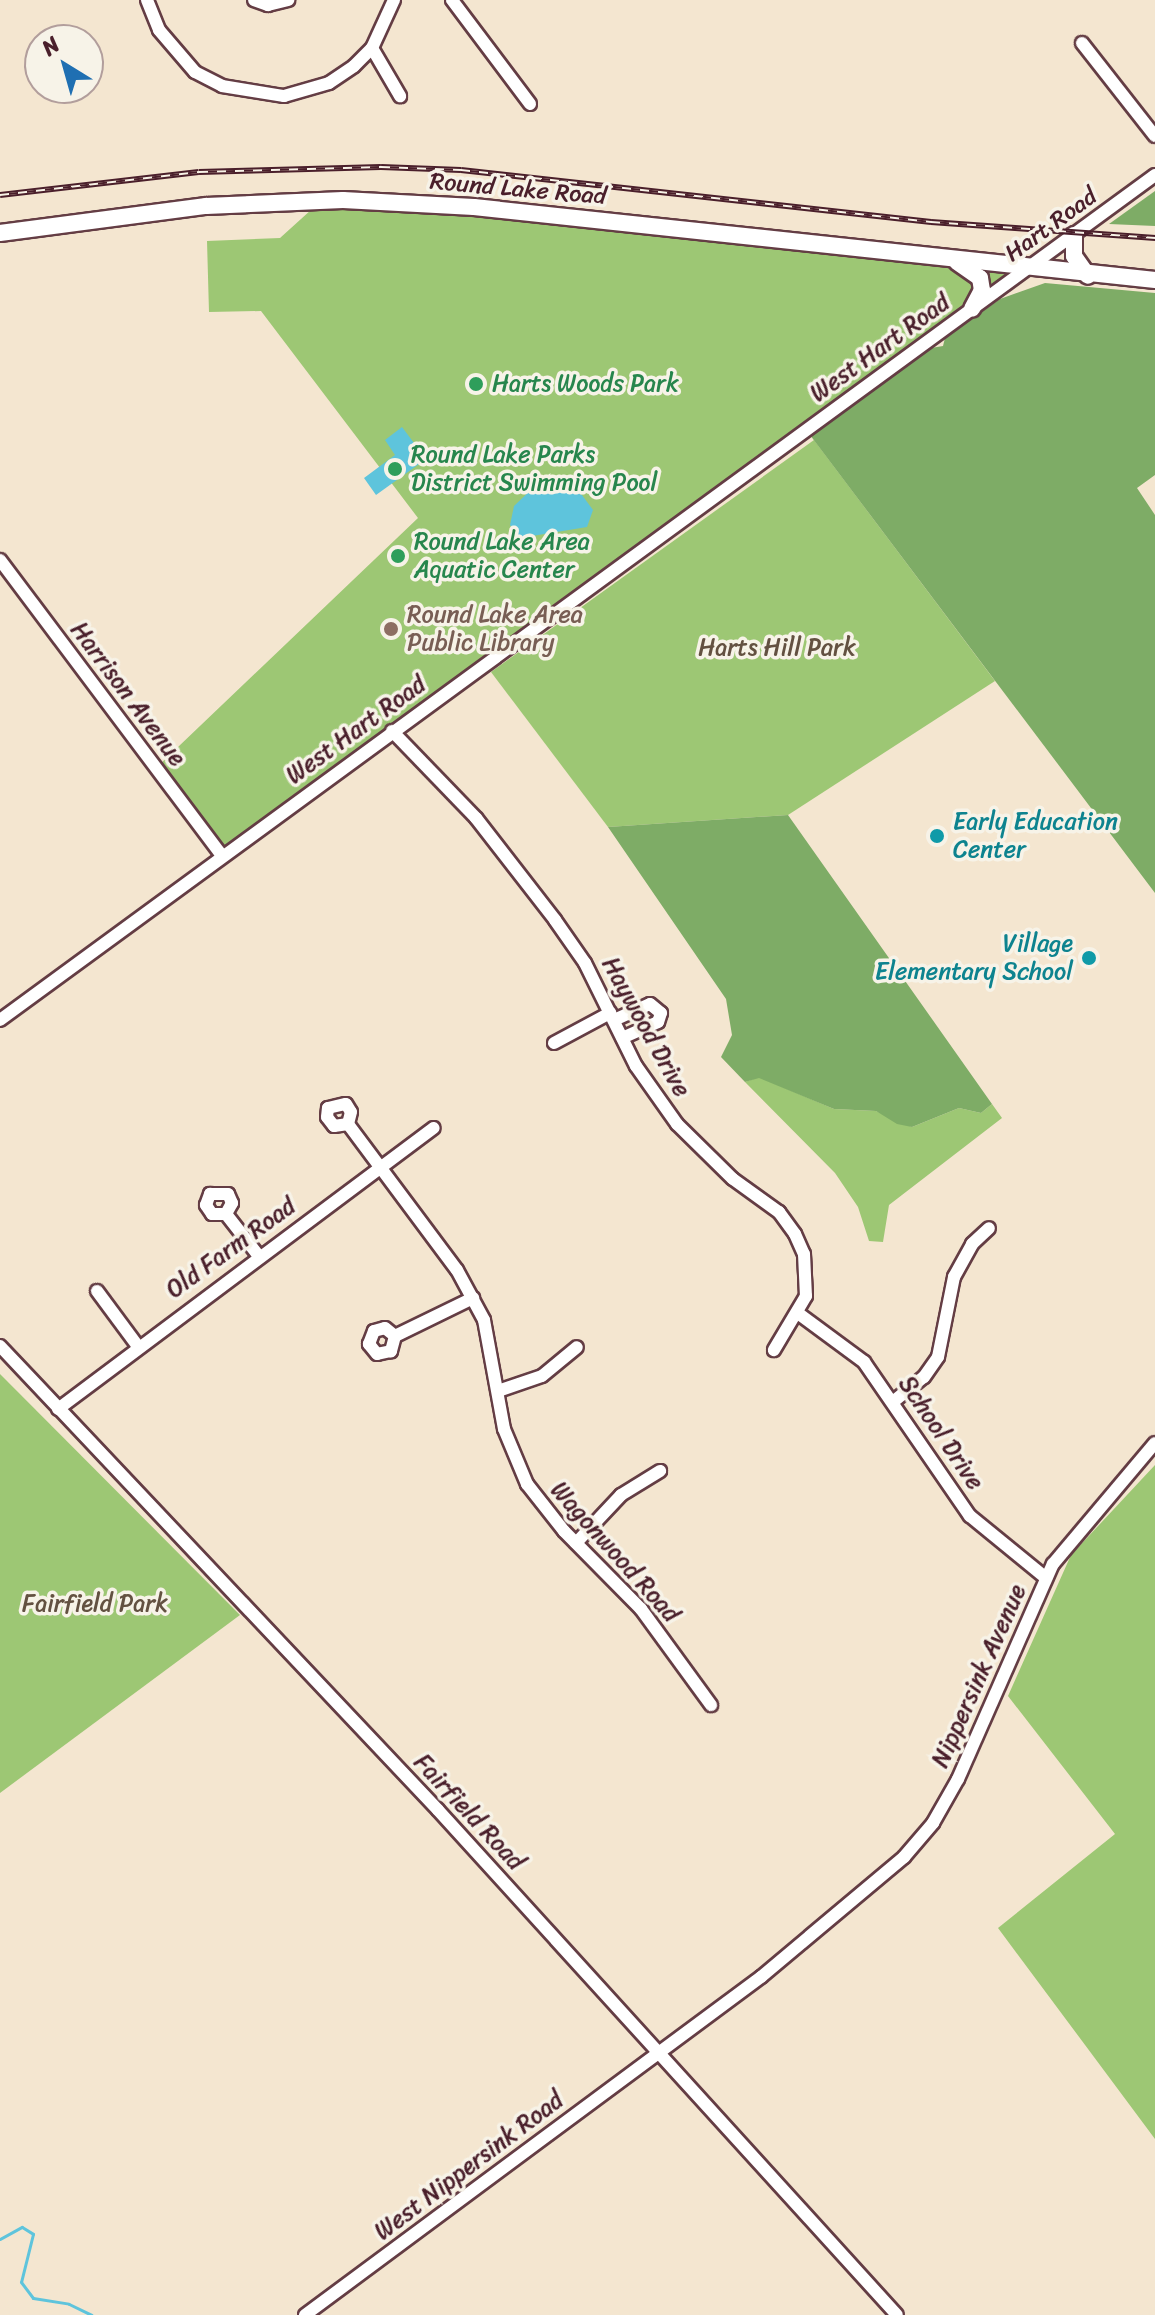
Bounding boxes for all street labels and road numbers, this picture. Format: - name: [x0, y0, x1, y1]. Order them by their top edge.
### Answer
- street label: Round Lake Road: [428, 167, 608, 211]
- street label: Hart Road: [999, 182, 1103, 268]
- street label: West Hart Road: [805, 288, 955, 408]
- street label: Harrison Avenue: [64, 616, 192, 772]
- street label: West Hart Road: [281, 670, 431, 790]
- street label: Haywood Drive: [596, 952, 696, 1102]
- street label: Old Farm Road: [161, 1192, 301, 1304]
- street label: School Drive: [892, 1370, 990, 1496]
- street label: Wagonwood Road: [544, 1476, 686, 1628]
- street label: Nippersink Avenue: [926, 1580, 1032, 1772]
- street label: Fairfield Road: [408, 1748, 530, 1876]
- street label: West Nippersink Road: [368, 2085, 570, 2247]

